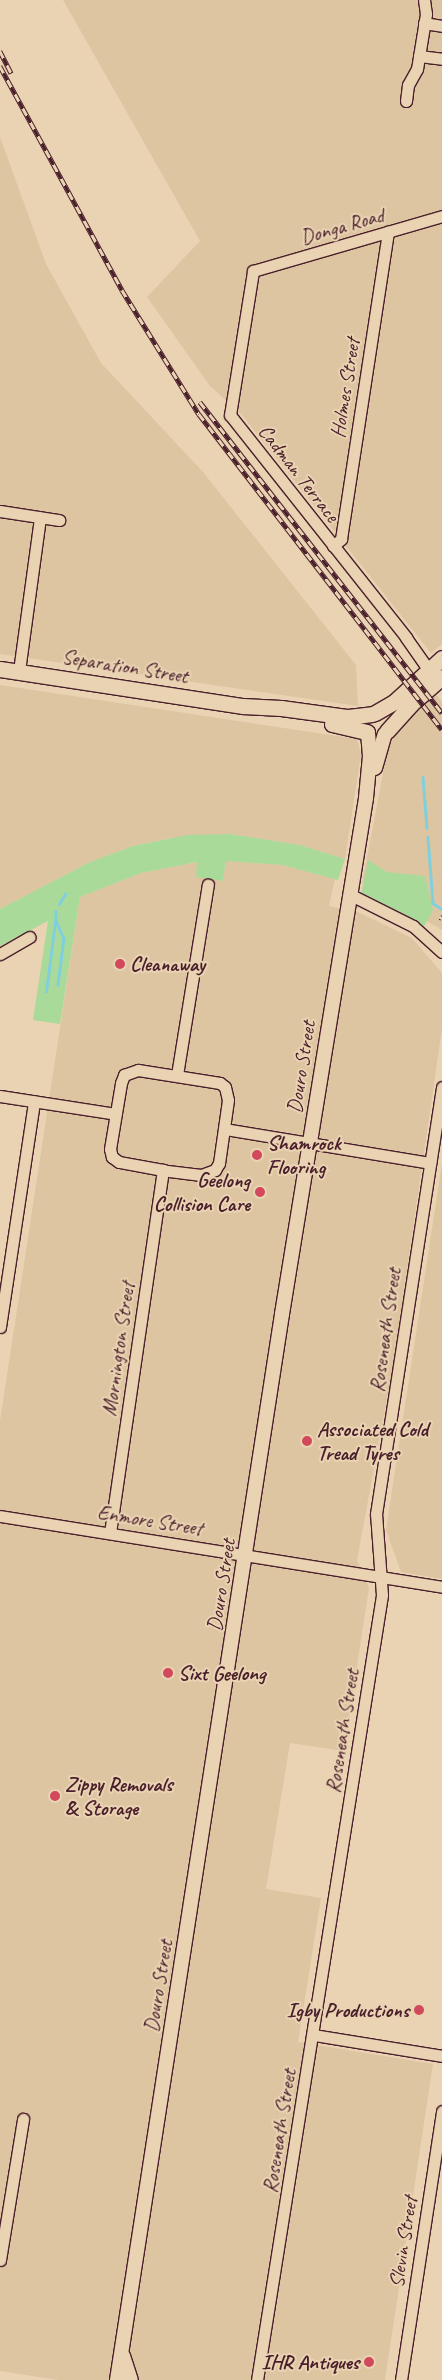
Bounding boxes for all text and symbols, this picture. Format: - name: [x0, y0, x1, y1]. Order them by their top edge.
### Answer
- street label: Donga Road: [298, 202, 386, 250]
- street label: Holmes Street: [325, 336, 365, 440]
- street label: Cadman Terrace: [253, 420, 345, 526]
- street label: Separation Street: [60, 644, 190, 688]
- place label: Cleanaway: [130, 951, 205, 977]
- marker: Cleanaway: [114, 958, 126, 970]
- street label: Douro Street: [281, 1019, 321, 1115]
- place label: Shamrock Flooring: [267, 1130, 341, 1180]
- marker: Shamrock Flooring: [251, 1149, 263, 1161]
- place label: Geelong Collision Care: [153, 1167, 250, 1217]
- marker: Geelong Collision Care: [254, 1186, 266, 1198]
- street label: Roseneath Street: [364, 1266, 406, 1394]
- street label: Mornington Street: [96, 1280, 140, 1418]
- place label: Associated Cold Tread Tyres: [317, 1416, 428, 1466]
- marker: Associated Cold Tread Tyres: [301, 1435, 313, 1447]
- street label: Enmore Street: [96, 1499, 204, 1541]
- street label: Douro Street: [201, 1537, 241, 1633]
- place label: Sixt Geelong: [178, 1660, 265, 1686]
- marker: Sixt Geelong: [162, 1667, 174, 1679]
- street label: Roseneath Street: [320, 1667, 364, 1795]
- place label: Zippy Removals & Storage: [65, 1771, 173, 1821]
- marker: Zippy Removals & Storage: [49, 1790, 61, 1802]
- street label: Douro Street: [138, 1938, 178, 2034]
- place label: Igby Productions: [287, 1997, 409, 2023]
- marker: Igby Productions: [413, 2004, 425, 2016]
- street label: Roseneath Street: [257, 2067, 301, 2195]
- street label: Slevin Street: [383, 2195, 423, 2289]
- place label: IHR Antiques: [262, 2349, 359, 2375]
- marker: IHR Antiques: [363, 2356, 375, 2368]

